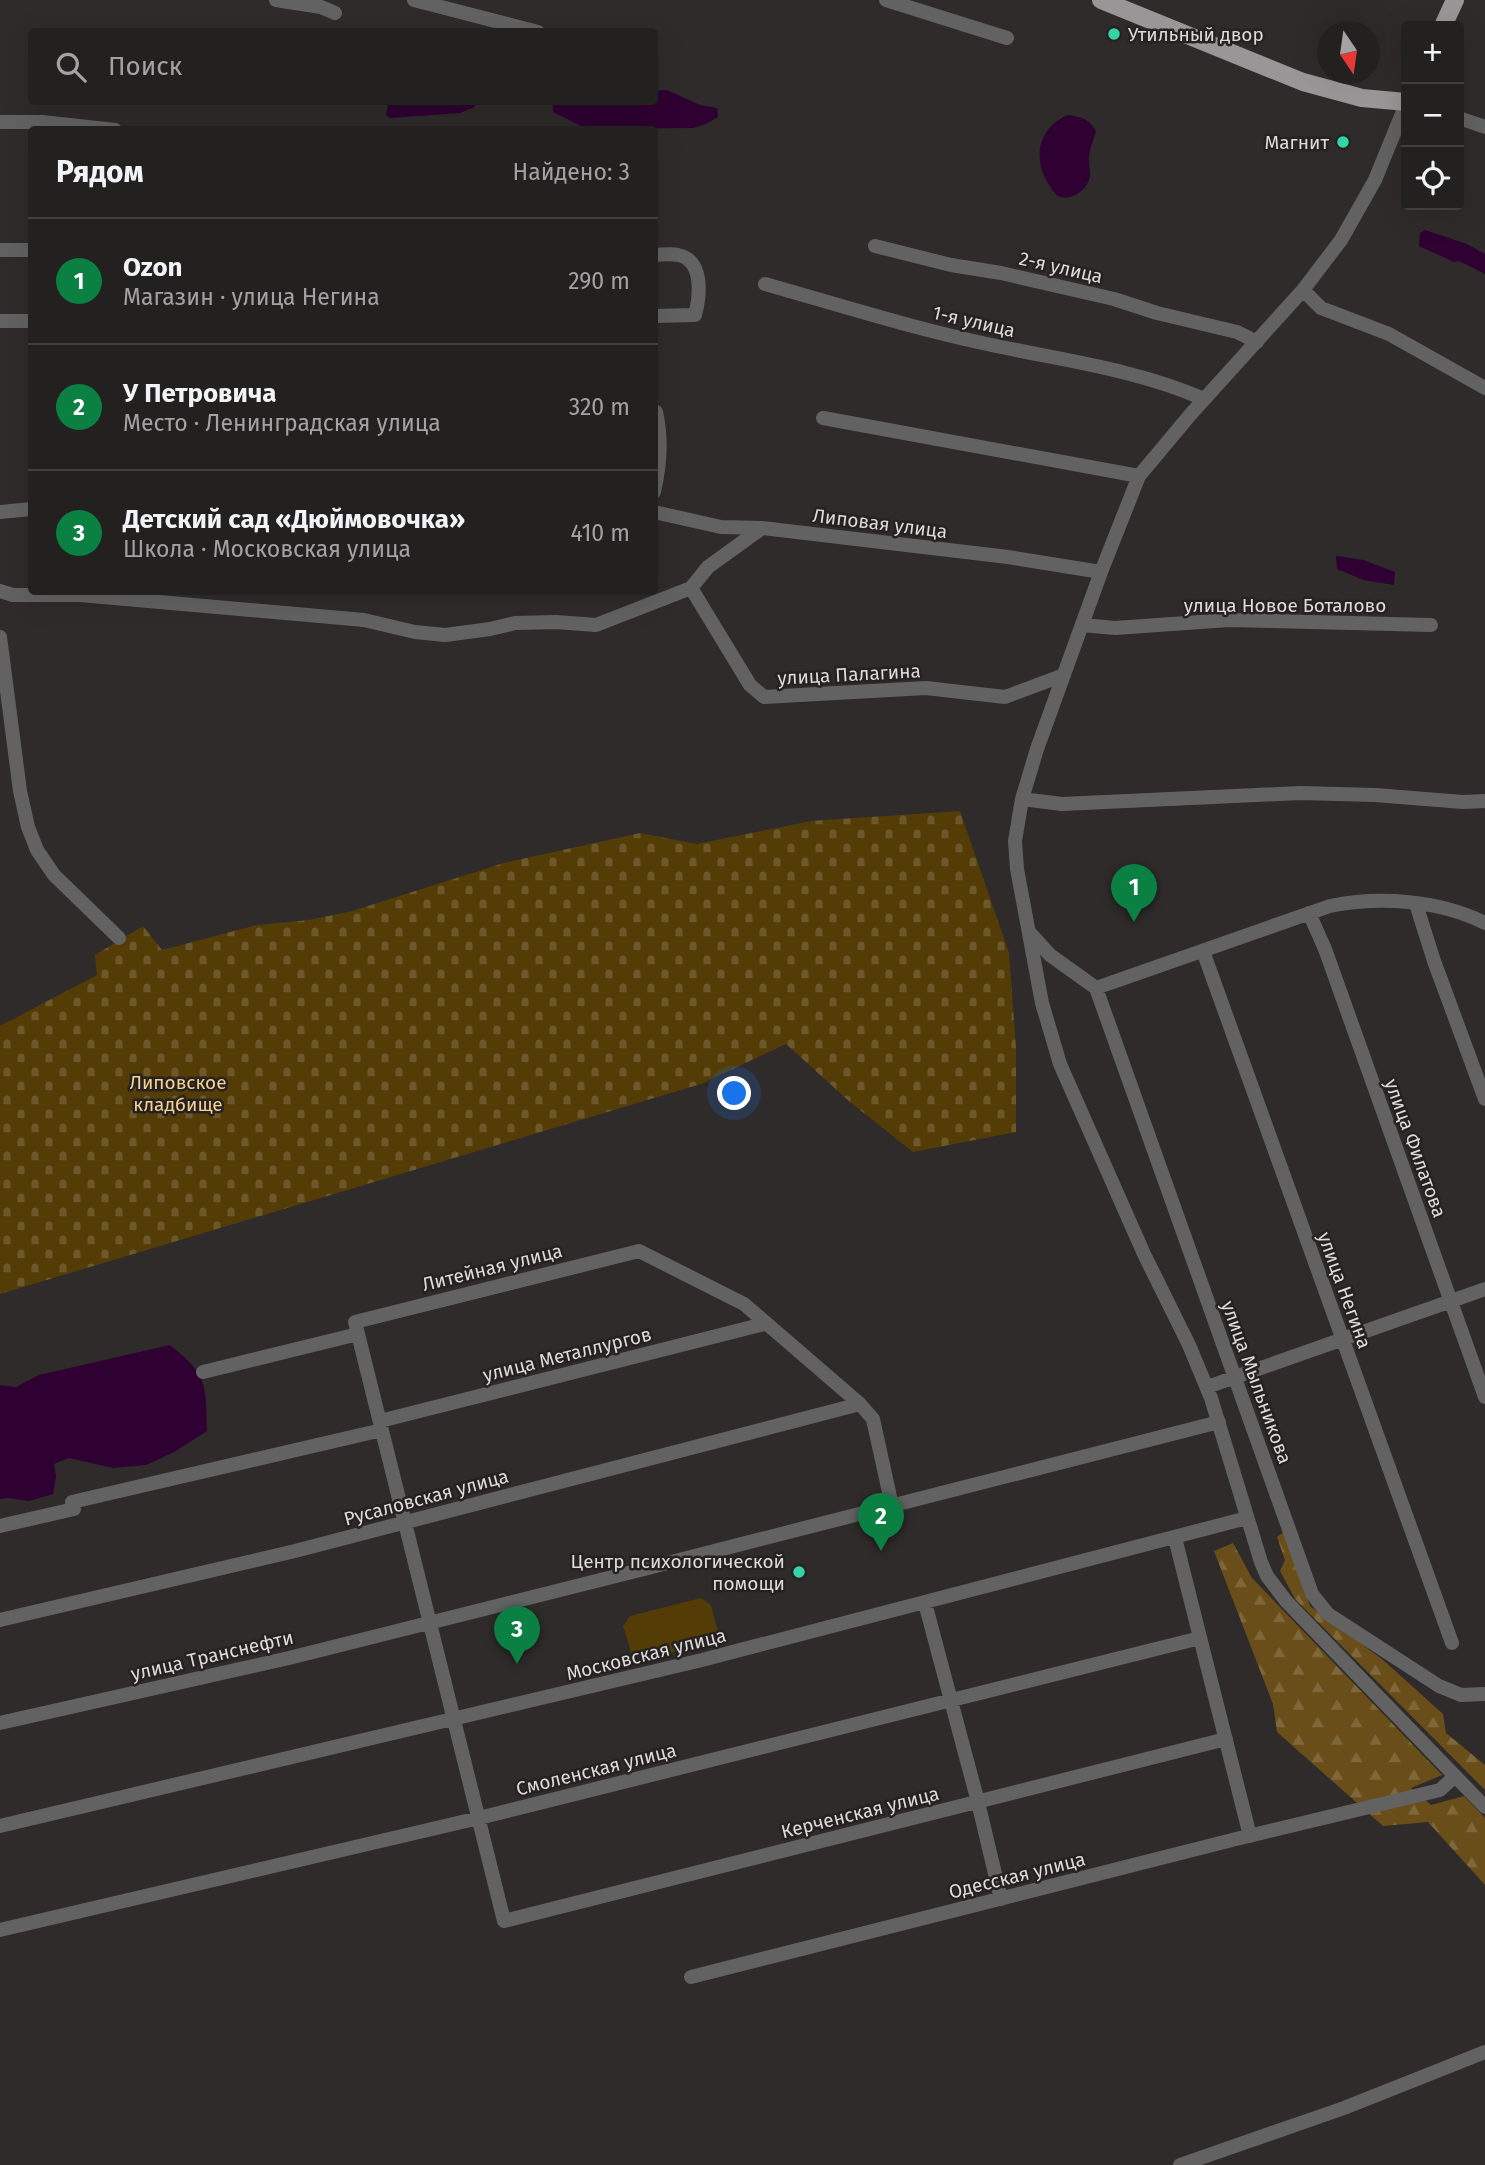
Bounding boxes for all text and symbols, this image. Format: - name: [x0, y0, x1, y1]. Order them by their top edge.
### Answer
- north arrow: [1317, 21, 1380, 84]
- map controls: [1401, 21, 1464, 210]
- button: +: [1401, 21, 1464, 84]
- place label: Утильный двор: [1128, 23, 1264, 46]
- marker: Утильный двор: [1106, 26, 1122, 42]
- search box: [28, 28, 658, 105]
- icon: search: [52, 48, 90, 86]
- text: Поиск: [108, 51, 182, 82]
- button: −: [1401, 84, 1464, 147]
- place label: Магнит: [1264, 131, 1329, 154]
- marker: Магнит: [1335, 134, 1351, 150]
- button: locate: [1401, 147, 1464, 210]
- text: Рядом: [56, 154, 144, 190]
- text: Найдено: 3: [513, 158, 630, 186]
- street label: 2-я улица: [1017, 247, 1105, 288]
- text: Ozon: [123, 252, 183, 283]
- text: 1: [74, 267, 84, 295]
- text: 290 m: [568, 267, 630, 295]
- text: Магазин · улица Негина: [123, 283, 380, 311]
- street label: 1-я улица: [930, 301, 1017, 342]
- text: У Петровича: [123, 378, 277, 409]
- text: 2: [73, 393, 85, 421]
- text: 320 m: [569, 393, 630, 421]
- text: Место · Ленинградская улица: [123, 409, 441, 437]
- text: Детский сад «Дюймовочка»: [123, 504, 465, 535]
- street label: Липовая улица: [811, 504, 949, 543]
- text: 3: [73, 519, 85, 547]
- text: 410 m: [570, 519, 630, 547]
- text: Школа · Московская улица: [123, 535, 411, 563]
- street label: улица Новое Боталово: [1184, 594, 1386, 617]
- street label: улица Палагина: [777, 659, 921, 690]
- pin: 1: [1111, 864, 1157, 922]
- park label: Липовское кладбище: [129, 1071, 227, 1116]
- your location: [717, 1076, 751, 1110]
- street label: улица Филатова: [1380, 1076, 1451, 1221]
- street label: улица Негина: [1313, 1229, 1376, 1352]
- street label: Литейная улица: [420, 1239, 565, 1296]
- street label: улица Мыльникова: [1216, 1298, 1297, 1467]
- street label: улица Металлургов: [481, 1322, 654, 1387]
- street label: Русаловская улица: [341, 1464, 511, 1531]
- pin: 2: [858, 1493, 904, 1551]
- place label: Центр психологической помощи: [571, 1550, 785, 1595]
- marker: Центр психологической помощи: [791, 1564, 807, 1580]
- pin: 3: [494, 1606, 540, 1664]
- street label: Московская улица: [564, 1624, 728, 1685]
- street label: улица Транснефти: [129, 1626, 296, 1685]
- street label: Смоленская улица: [514, 1738, 679, 1801]
- street label: Керченская улица: [779, 1782, 942, 1843]
- street label: Одесская улица: [946, 1847, 1088, 1904]

